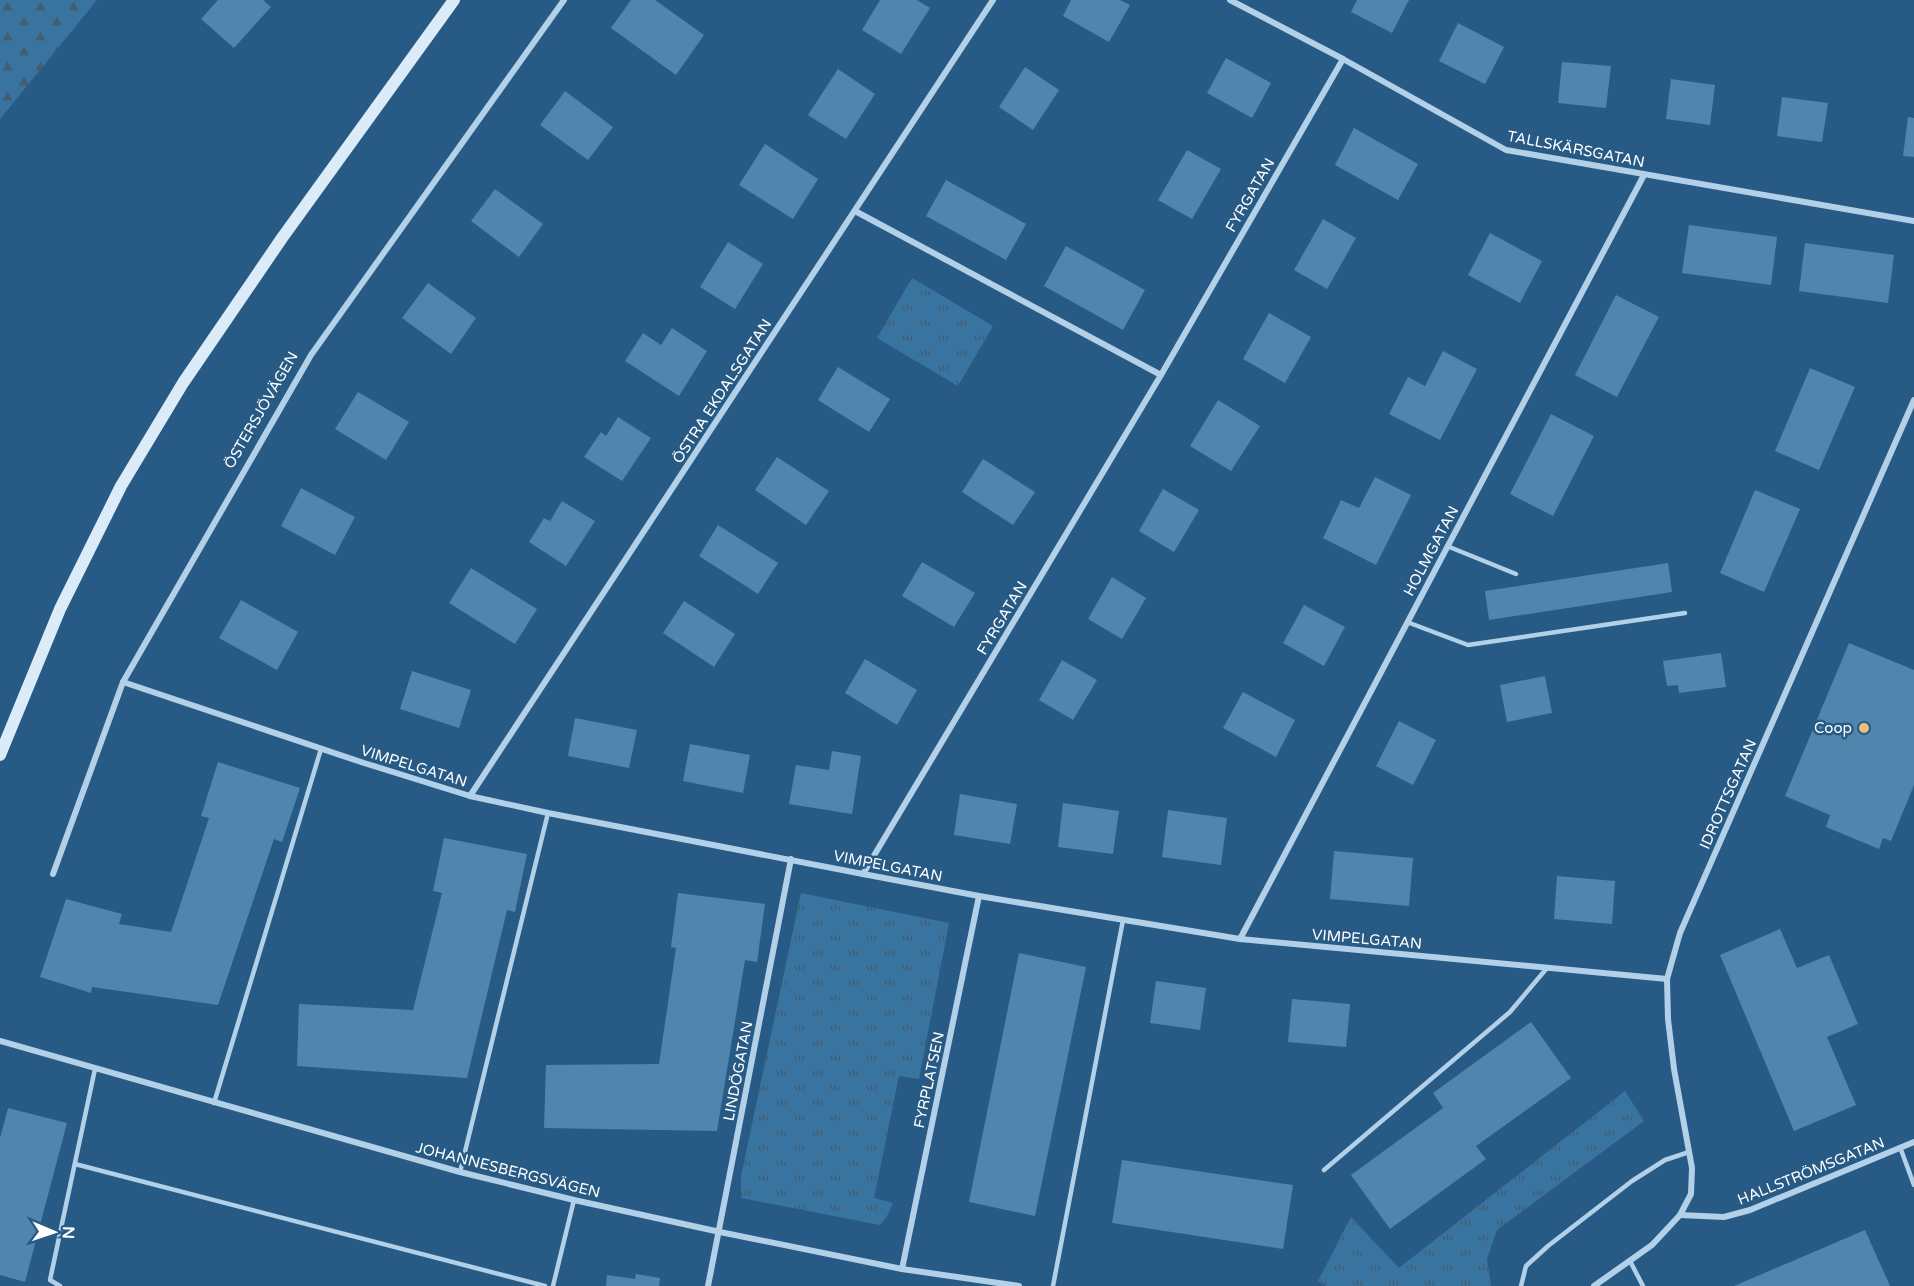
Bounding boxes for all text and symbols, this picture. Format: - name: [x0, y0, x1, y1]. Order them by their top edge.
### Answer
- street label: TALLSKÄRSGATAN: [1506, 127, 1646, 171]
- street label: FYRGATAN: [1222, 155, 1278, 235]
- street label: ÖSTRA EKDALSGATAN: [669, 315, 775, 467]
- street label: ÖSTERSJÖVÄGEN: [220, 348, 302, 472]
- street label: HOLMGATAN: [1400, 503, 1462, 599]
- street label: FYRGATAN: [973, 578, 1031, 658]
- place label: Coop: [1814, 719, 1852, 737]
- marker: Coop: [1857, 721, 1871, 735]
- street label: IDROTTSGATAN: [1696, 736, 1760, 852]
- street label: VIMPELGATAN: [359, 741, 469, 791]
- street label: VIMPELGATAN: [832, 847, 944, 885]
- street label: VIMPELGATAN: [1311, 925, 1423, 953]
- street label: LINDÖGATAN: [719, 1019, 757, 1123]
- street label: FYRPLATSEN: [910, 1030, 948, 1130]
- street label: HALLSTRÖMSGATAN: [1735, 1133, 1887, 1209]
- street label: JOHANNESBERGSVÄGEN: [414, 1138, 602, 1202]
- north arrow: [24, 1202, 84, 1262]
- text: N: [58, 1226, 78, 1239]

